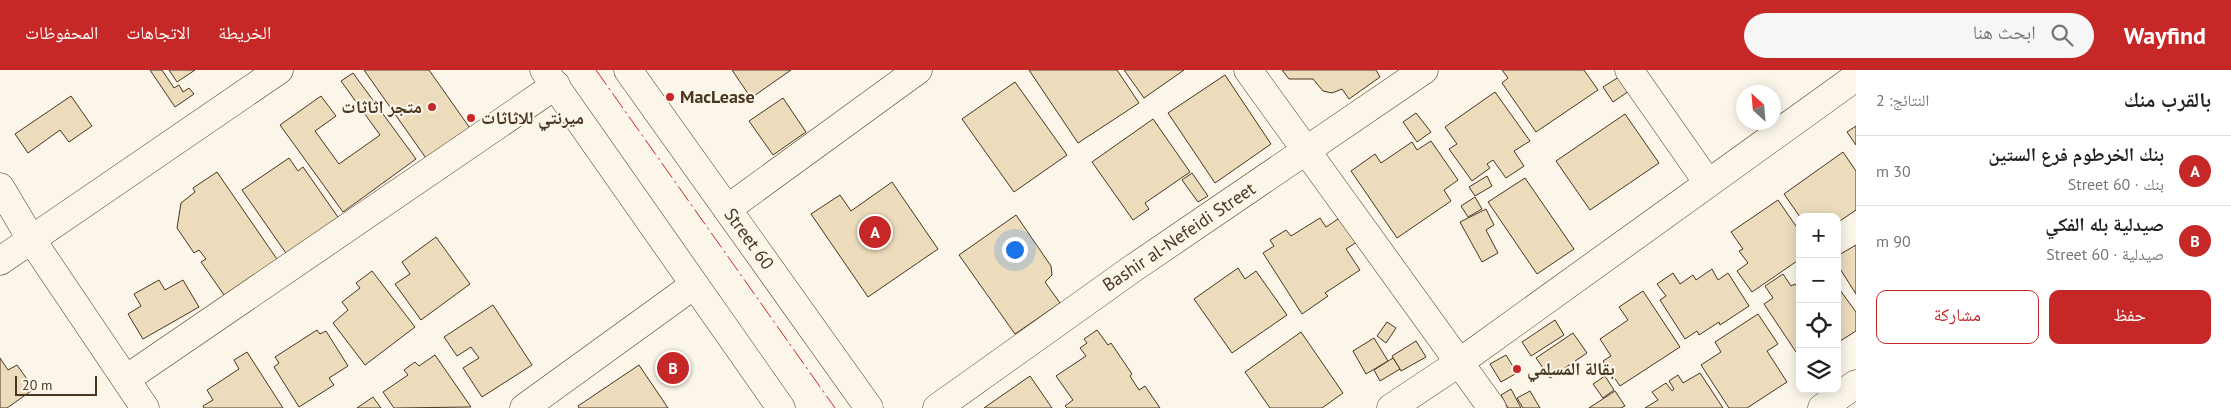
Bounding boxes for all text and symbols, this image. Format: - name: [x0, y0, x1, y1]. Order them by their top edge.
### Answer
- search box: [1744, 13, 2094, 58]
- text: ابحث هنا: [1973, 20, 2036, 44]
- text: Wayfind: [2124, 20, 2206, 51]
- text: المحفوظات: [25, 21, 98, 44]
- text: الاتجاهات: [126, 21, 190, 44]
- text: الخريطة: [218, 21, 271, 44]
- icon: search: [2048, 21, 2076, 49]
- place label: MacLease: [680, 85, 755, 108]
- north arrow: [1736, 85, 1781, 130]
- text: بالقرب منك: [2124, 86, 2211, 113]
- text: النتائج: 2: [1876, 90, 1929, 110]
- marker: MacLease: [664, 91, 676, 103]
- place label: متجر اثاثات: [341, 95, 422, 118]
- marker: متجر اثاثات: [426, 101, 438, 113]
- place label: ميرنتي للاثاثات: [481, 106, 584, 132]
- marker: ميرنتي للاثاثات: [465, 112, 477, 124]
- text: بنك الخرطوم فرع الستين: [1988, 142, 2164, 166]
- text: 30 m: [1876, 161, 1911, 181]
- text: A: [2190, 161, 2200, 181]
- text: بنك · Street 60: [2068, 174, 2164, 194]
- street label: Bashir al-Nefeidi Street: [1098, 177, 1259, 296]
- street label: Street 60: [719, 203, 780, 274]
- text: صيدلية بله الفكي: [2045, 212, 2164, 236]
- pin: A: [859, 213, 891, 251]
- map controls: [1796, 213, 1841, 393]
- button: +: [1796, 213, 1841, 258]
- text: 90 m: [1876, 231, 1911, 251]
- text: B: [2190, 231, 2200, 251]
- your location: [1002, 237, 1028, 263]
- text: صيدلية · Street 60: [2046, 244, 2164, 264]
- button: −: [1796, 258, 1841, 303]
- button: مشاركة: [1876, 290, 2039, 344]
- button: حفظ: [2049, 290, 2211, 344]
- button: locate: [1796, 303, 1841, 348]
- button: layers: [1796, 348, 1841, 393]
- pin: B: [657, 349, 689, 387]
- place label: بقالة المسلمي: [1527, 357, 1615, 383]
- marker: بقالة المسلمي: [1511, 363, 1523, 375]
- scale bar: [15, 373, 98, 396]
- text: 20 m: [22, 376, 52, 394]

